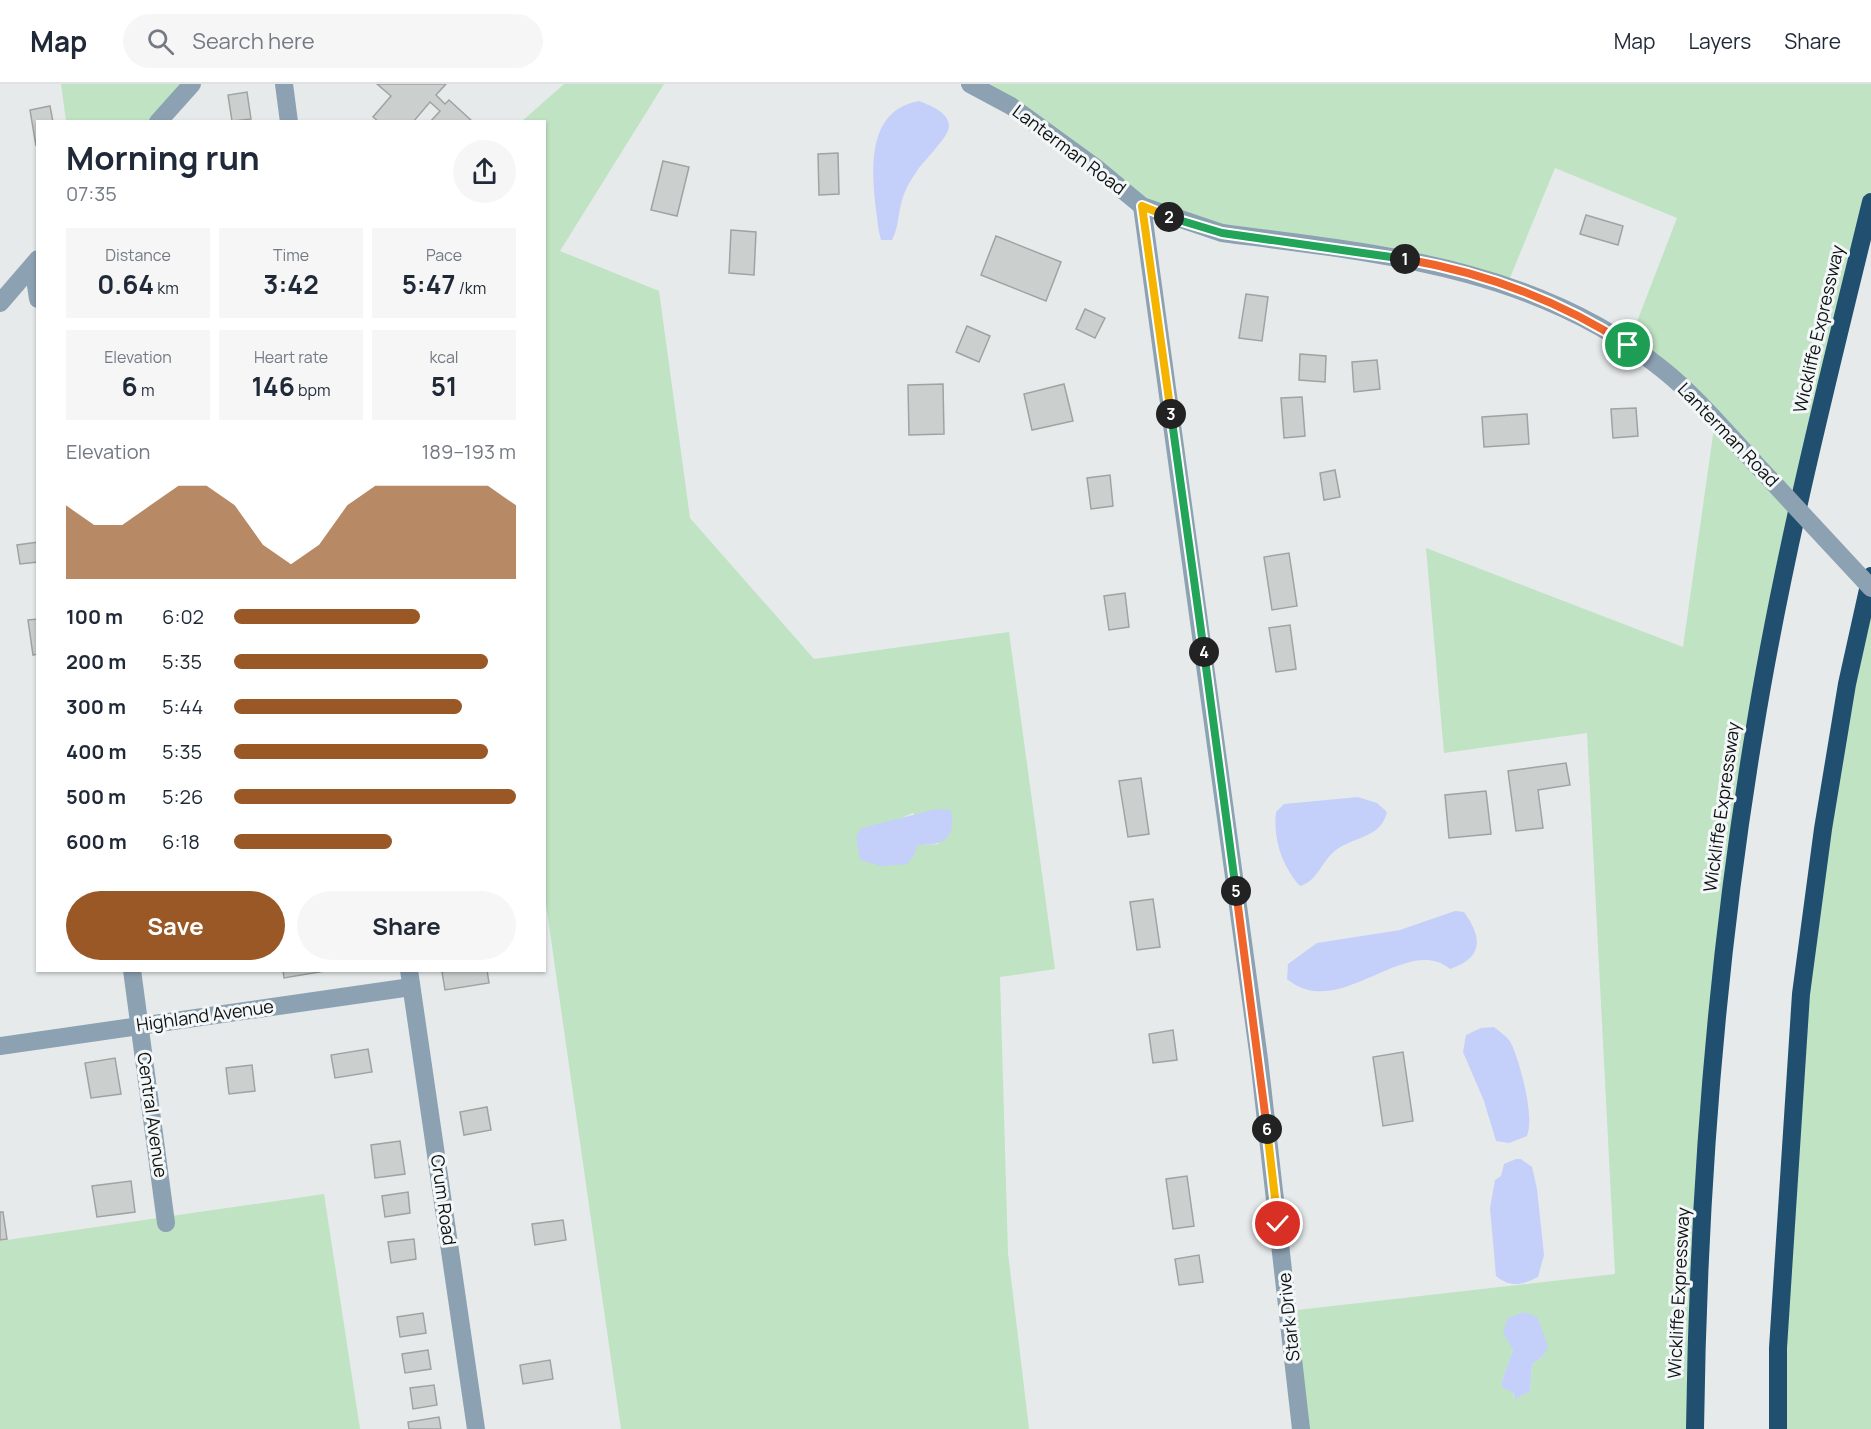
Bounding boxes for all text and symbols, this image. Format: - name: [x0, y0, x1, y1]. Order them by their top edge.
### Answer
- search box: [123, 14, 543, 68]
- text: Map: [30, 22, 87, 60]
- icon: search: [144, 25, 177, 58]
- text: Search here: [192, 26, 315, 56]
- text: Map: [1614, 27, 1655, 55]
- text: Layers: [1688, 27, 1751, 55]
- text: Share: [1784, 27, 1841, 55]
- street label: Lanterman Road: [1008, 99, 1131, 200]
- text: Morning run: [66, 135, 260, 180]
- button: share: [453, 140, 516, 203]
- text: 07:35: [66, 180, 117, 207]
- pin: 2: [1154, 202, 1184, 232]
- text: 2: [1164, 206, 1174, 228]
- street label: Wickliffe Expressway: [1787, 242, 1849, 415]
- text: Distance: [105, 244, 171, 266]
- text: Time: [273, 244, 309, 266]
- text: Pace: [426, 244, 462, 266]
- pin: 1: [1390, 244, 1420, 274]
- text: 1: [1401, 248, 1409, 270]
- text: 0.64: [97, 266, 154, 302]
- text: 3:42: [263, 266, 319, 302]
- text: 5:47: [402, 266, 455, 302]
- text: km: [154, 277, 179, 299]
- text: /km: [455, 277, 486, 299]
- pin: [1602, 319, 1653, 370]
- icon: arrive: [1611, 328, 1644, 361]
- text: Elevation: [104, 346, 172, 368]
- text: Heart rate: [254, 346, 328, 368]
- text: kcal: [429, 346, 459, 368]
- text: 6: [122, 368, 138, 404]
- text: 146: [251, 368, 295, 404]
- text: 51: [431, 368, 457, 404]
- street label: Lanterman Road: [1673, 377, 1785, 492]
- text: m: [138, 379, 154, 401]
- text: bpm: [295, 379, 331, 401]
- pin: 3: [1156, 399, 1186, 429]
- text: 3: [1166, 403, 1176, 425]
- text: Elevation: [66, 438, 150, 465]
- text: 189–193 m: [422, 438, 516, 465]
- text: 100 m: [66, 603, 123, 630]
- text: 6:02: [162, 603, 204, 630]
- pin: 4: [1189, 637, 1219, 667]
- text: 4: [1199, 641, 1209, 663]
- text: 200 m: [66, 648, 126, 675]
- text: 5:35: [162, 648, 202, 675]
- text: 300 m: [66, 693, 126, 720]
- text: 5:44: [162, 693, 203, 720]
- street label: Wickliffe Expressway: [1697, 720, 1745, 894]
- text: 400 m: [66, 738, 126, 765]
- text: 5:35: [162, 738, 202, 765]
- text: 500 m: [66, 783, 126, 810]
- text: 5:26: [162, 783, 203, 810]
- text: 600 m: [66, 828, 127, 855]
- text: 6:18: [162, 828, 200, 855]
- pin: 5: [1221, 876, 1251, 906]
- text: 5: [1231, 880, 1241, 902]
- button: Save: [66, 891, 285, 960]
- button: Share: [297, 891, 516, 960]
- street label: Highland Avenue: [135, 993, 275, 1037]
- street label: Central Avenue: [132, 1051, 174, 1179]
- pin: 6: [1252, 1114, 1282, 1144]
- text: 6: [1262, 1118, 1272, 1140]
- street label: Crum Road: [426, 1153, 462, 1247]
- pin: [1252, 1198, 1303, 1249]
- street label: Wickliffe Expressway: [1662, 1206, 1695, 1379]
- icon: check: [1261, 1207, 1294, 1240]
- street label: Stark Drive: [1271, 1271, 1305, 1363]

